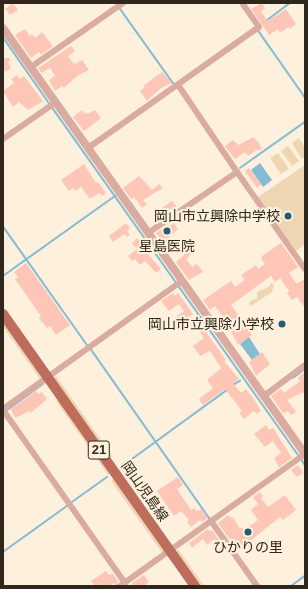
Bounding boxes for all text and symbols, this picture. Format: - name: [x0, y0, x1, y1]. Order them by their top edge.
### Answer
- place label: 岡山市立興除中学校: [154, 208, 280, 224]
- marker: 岡山市立興除中学校: [283, 211, 293, 221]
- marker: 星島医院: [162, 226, 172, 236]
- place label: 星島医院: [139, 238, 195, 254]
- place label: 岡山市立興除小学校: [148, 316, 274, 332]
- marker: 岡山市立興除小学校: [277, 319, 287, 329]
- road number: 21: [87, 439, 111, 461]
- street label: 岡山児島線: [118, 458, 172, 524]
- marker: ひかりの里: [243, 527, 253, 537]
- place label: ひかりの里: [213, 539, 283, 555]

